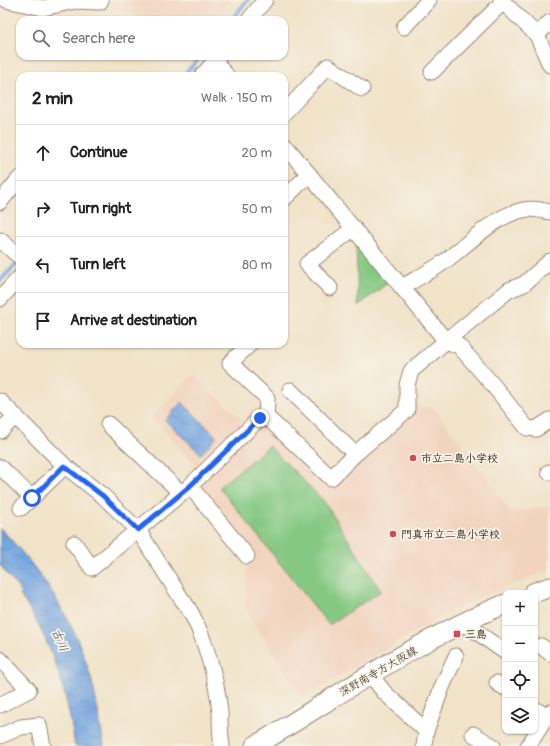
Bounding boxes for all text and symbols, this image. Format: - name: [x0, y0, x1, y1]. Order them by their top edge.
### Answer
- search box: [16, 16, 288, 60]
- icon: search: [30, 27, 52, 49]
- text: Search here: [62, 29, 135, 48]
- text: 2 min: [32, 88, 73, 109]
- text: Walk · 150 m: [201, 90, 272, 106]
- icon: ahead: [32, 142, 54, 164]
- text: Continue: [70, 143, 128, 162]
- text: 20 m: [241, 145, 272, 161]
- icon: right: [32, 198, 54, 220]
- text: Turn right: [70, 199, 131, 218]
- text: 50 m: [242, 201, 272, 217]
- icon: left: [32, 254, 54, 276]
- text: Turn left: [70, 255, 126, 274]
- text: 80 m: [242, 257, 272, 273]
- icon: arrive: [32, 310, 54, 332]
- text: Arrive at destination: [70, 311, 197, 330]
- route end: [251, 409, 269, 427]
- place label: 市立二島小学校: [421, 452, 498, 465]
- marker: 市立二島小学校: [408, 453, 418, 463]
- route start: [23, 489, 41, 507]
- place label: 門真市立二島小学校: [401, 528, 500, 541]
- marker: 門真市立二島小学校: [388, 529, 398, 539]
- map controls: [502, 590, 538, 734]
- button: +: [502, 590, 538, 626]
- water label: 古川: [48, 626, 71, 654]
- button: −: [502, 626, 538, 662]
- place label: 三島: [465, 628, 487, 641]
- marker: 三島: [452, 629, 462, 639]
- street label: 深野南寺方大阪線: [337, 644, 420, 699]
- button: locate: [502, 662, 538, 698]
- button: layers: [502, 698, 538, 734]

